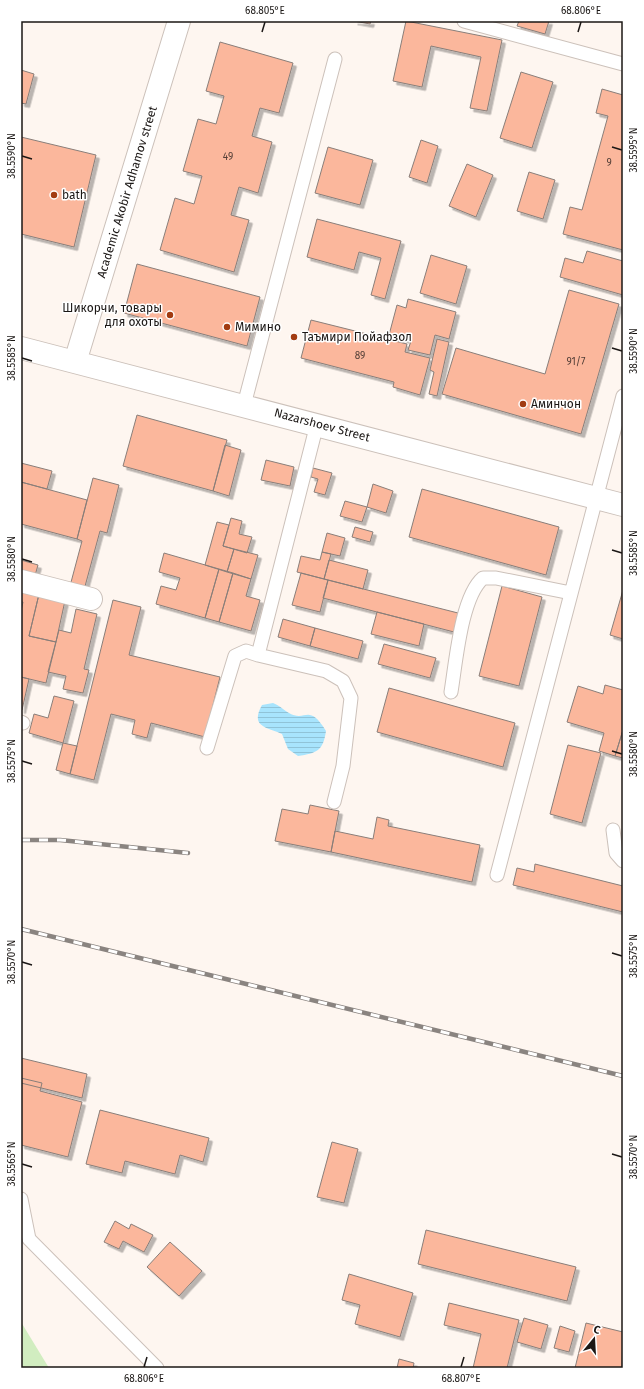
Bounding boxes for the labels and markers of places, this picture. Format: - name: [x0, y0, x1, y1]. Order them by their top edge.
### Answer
- place label: bath: [62, 188, 87, 202]
- marker: bath: [49, 190, 59, 200]
- place label: Шикорчи, товары для охоты: [62, 301, 162, 329]
- marker: Шикорчи, товары для охоты: [165, 310, 175, 320]
- place label: Мимино: [235, 320, 281, 334]
- marker: Мимино: [222, 322, 232, 332]
- place label: Таъмири Пойафзол: [302, 330, 412, 344]
- marker: Таъмири Пойафзол: [289, 332, 299, 342]
- place label: Аминчон: [531, 397, 581, 411]
- marker: Аминчон: [518, 399, 528, 409]

